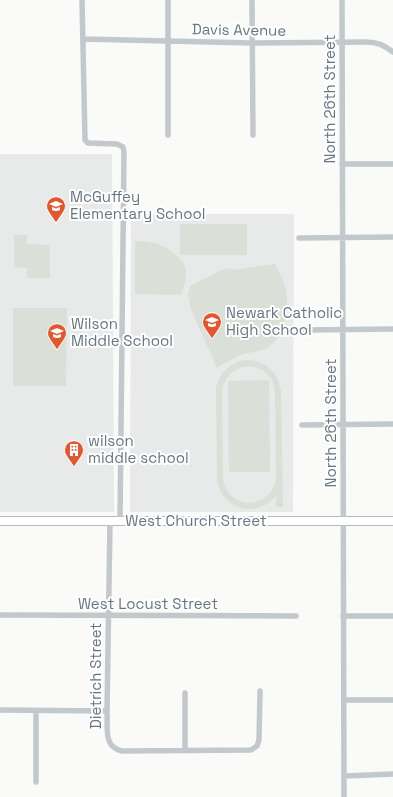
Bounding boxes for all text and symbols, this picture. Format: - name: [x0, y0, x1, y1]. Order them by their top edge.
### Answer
- street label: Davis Avenue: [192, 19, 287, 40]
- street label: North 26th Street: [320, 34, 339, 163]
- place label: McGuffey Elementary School: [70, 187, 206, 223]
- school or university icon: McGuffey Elementary School: [45, 195, 67, 223]
- place label: Newark Catholic High School: [226, 303, 342, 339]
- school or university icon: Newark Catholic High School: [201, 311, 223, 339]
- place label: Wilson Middle School: [71, 314, 173, 350]
- school or university icon: Wilson Middle School: [46, 322, 68, 350]
- street label: North 26th Street: [321, 358, 340, 487]
- place label: wilson middle school: [88, 431, 189, 467]
- building icon: wilson middle school: [63, 439, 85, 467]
- street label: West Church Street: [125, 511, 267, 530]
- street label: West Locust Street: [78, 594, 218, 613]
- street label: Dietrich Street: [86, 623, 105, 729]

